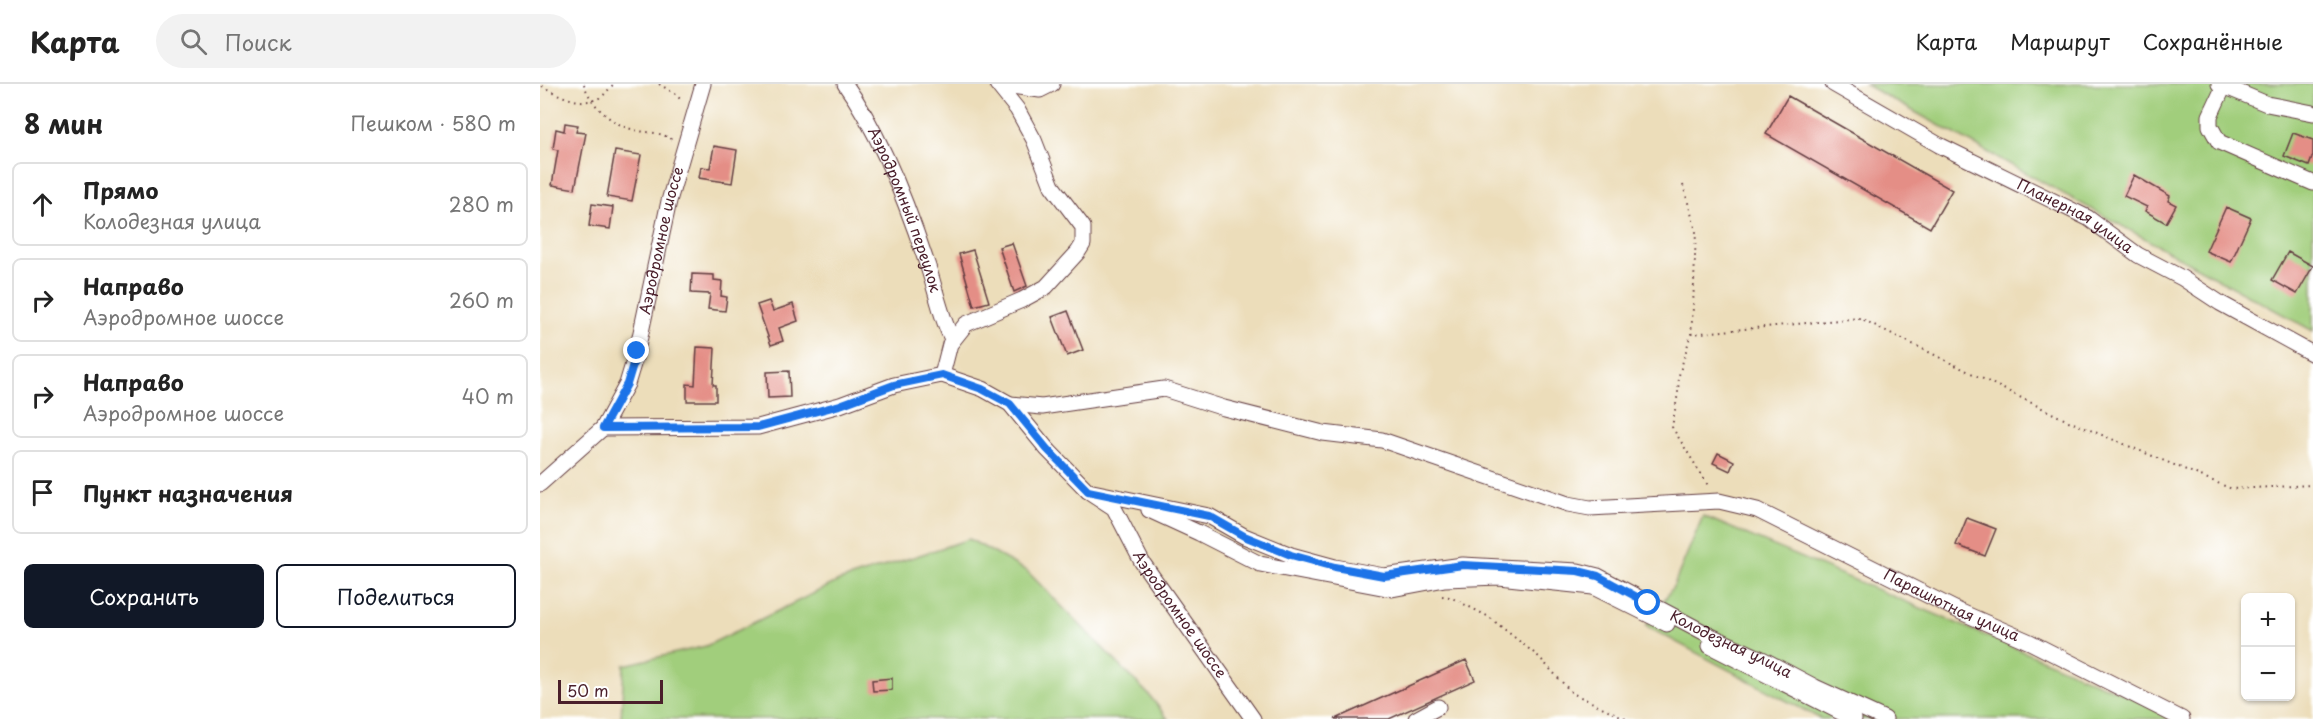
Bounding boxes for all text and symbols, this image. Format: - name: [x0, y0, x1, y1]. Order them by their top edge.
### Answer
- search box: [156, 14, 576, 68]
- text: Карта: [30, 20, 120, 63]
- icon: search: [177, 25, 210, 58]
- text: Поиск: [225, 25, 292, 58]
- text: Карта: [1916, 25, 1977, 57]
- text: Маршрут: [2010, 25, 2110, 57]
- text: Сохранённые: [2143, 25, 2283, 57]
- text: 8 мин: [24, 104, 103, 143]
- text: Пешком · 580 m: [351, 108, 516, 138]
- street label: Аэродромный переулок: [863, 123, 948, 295]
- street label: Аэродромное шоссе: [632, 164, 688, 316]
- street label: Планерная улица: [2014, 172, 2139, 258]
- text: Прямо: [83, 173, 158, 206]
- icon: ahead: [26, 188, 59, 221]
- text: 280 m: [449, 189, 514, 219]
- text: Колодезная улица: [83, 206, 261, 236]
- text: Направо: [83, 269, 184, 302]
- icon: right: [26, 284, 59, 317]
- text: 260 m: [449, 285, 514, 315]
- text: Аэродромное шоссе: [83, 302, 284, 332]
- route end: [623, 337, 649, 363]
- text: Направо: [83, 365, 184, 398]
- icon: right: [26, 380, 59, 413]
- text: 40 m: [462, 381, 514, 411]
- text: Аэродромное шоссе: [83, 398, 284, 428]
- icon: arrive: [26, 476, 59, 509]
- text: Пункт назначения: [83, 476, 293, 509]
- street label: Аэродромное шоссе: [1128, 546, 1233, 682]
- street label: Парашютная улица: [1880, 562, 2024, 646]
- button: Сохранить: [24, 564, 264, 628]
- button: Поделиться: [276, 564, 516, 628]
- route start: [1634, 589, 1660, 615]
- map controls: [2241, 593, 2295, 701]
- button: +: [2241, 593, 2295, 647]
- street label: Колодезная улица: [1666, 603, 1797, 683]
- button: −: [2241, 647, 2295, 701]
- scale bar: [558, 677, 663, 704]
- text: 50 m: [567, 678, 608, 702]

